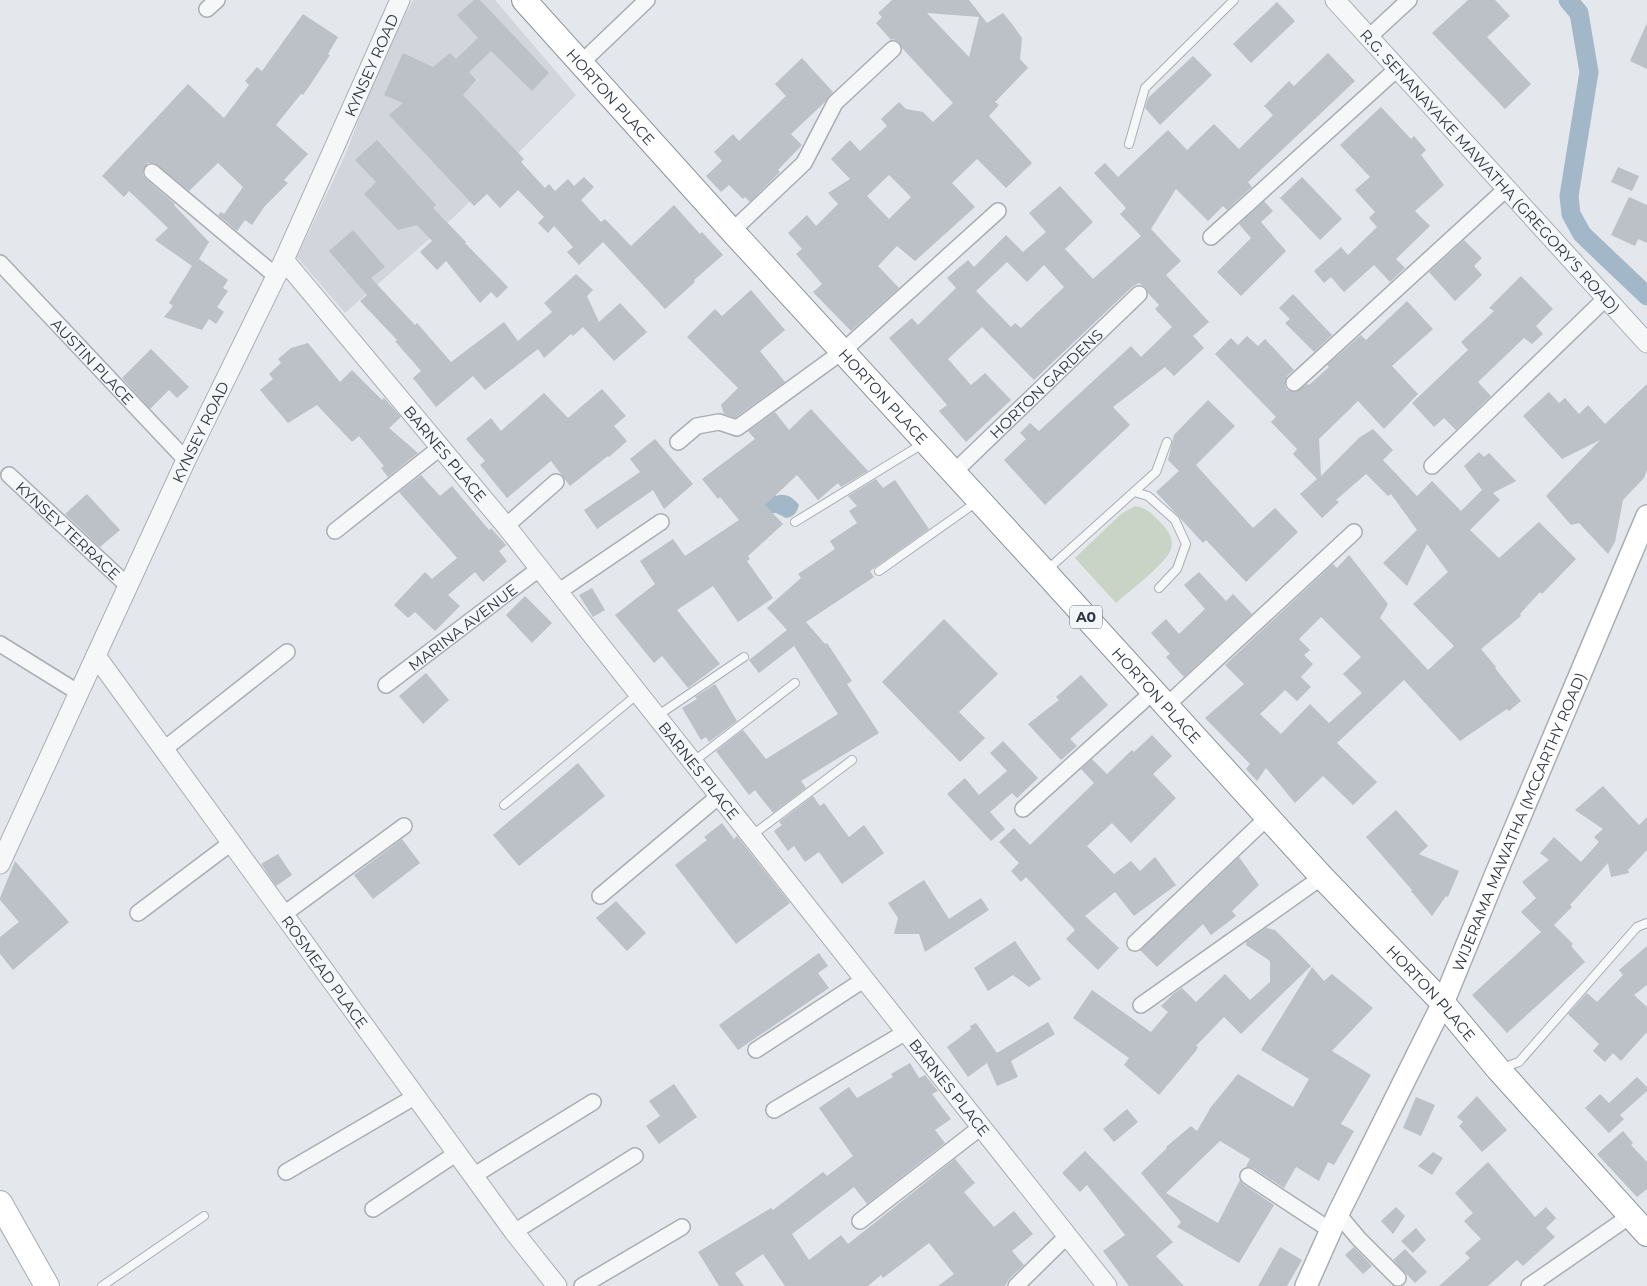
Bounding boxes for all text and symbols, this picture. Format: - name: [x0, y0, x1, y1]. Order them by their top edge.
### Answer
- street label: KYNSEY ROAD: [340, 11, 402, 119]
- street label: R.G. SENANAYAKE MAWATHA (GREGORY'S ROAD): [1356, 25, 1624, 317]
- street label: HORTON PLACE: [563, 44, 659, 149]
- street label: AUSTIN PLACE: [47, 314, 138, 408]
- street label: HORTON GARDENS: [985, 325, 1107, 442]
- street label: HORTON PLACE: [835, 344, 932, 448]
- street label: KYNSEY ROAD: [167, 378, 233, 486]
- street label: BARNES PLACE: [400, 402, 491, 505]
- street label: KYNSEY TERRACE: [12, 477, 124, 583]
- street label: MARINA AVENUE: [404, 579, 521, 674]
- road number: A0: [1070, 606, 1102, 628]
- street label: HORTON PLACE: [1108, 643, 1205, 747]
- street label: WIJERAMA MAWATHA (MCCARTHY ROAD): [1448, 669, 1590, 974]
- street label: BARNES PLACE: [655, 718, 744, 823]
- street label: ROSMEAD PLACE: [278, 911, 372, 1032]
- street label: HORTON PLACE: [1383, 941, 1480, 1045]
- street label: BARNES PLACE: [905, 1035, 994, 1140]

